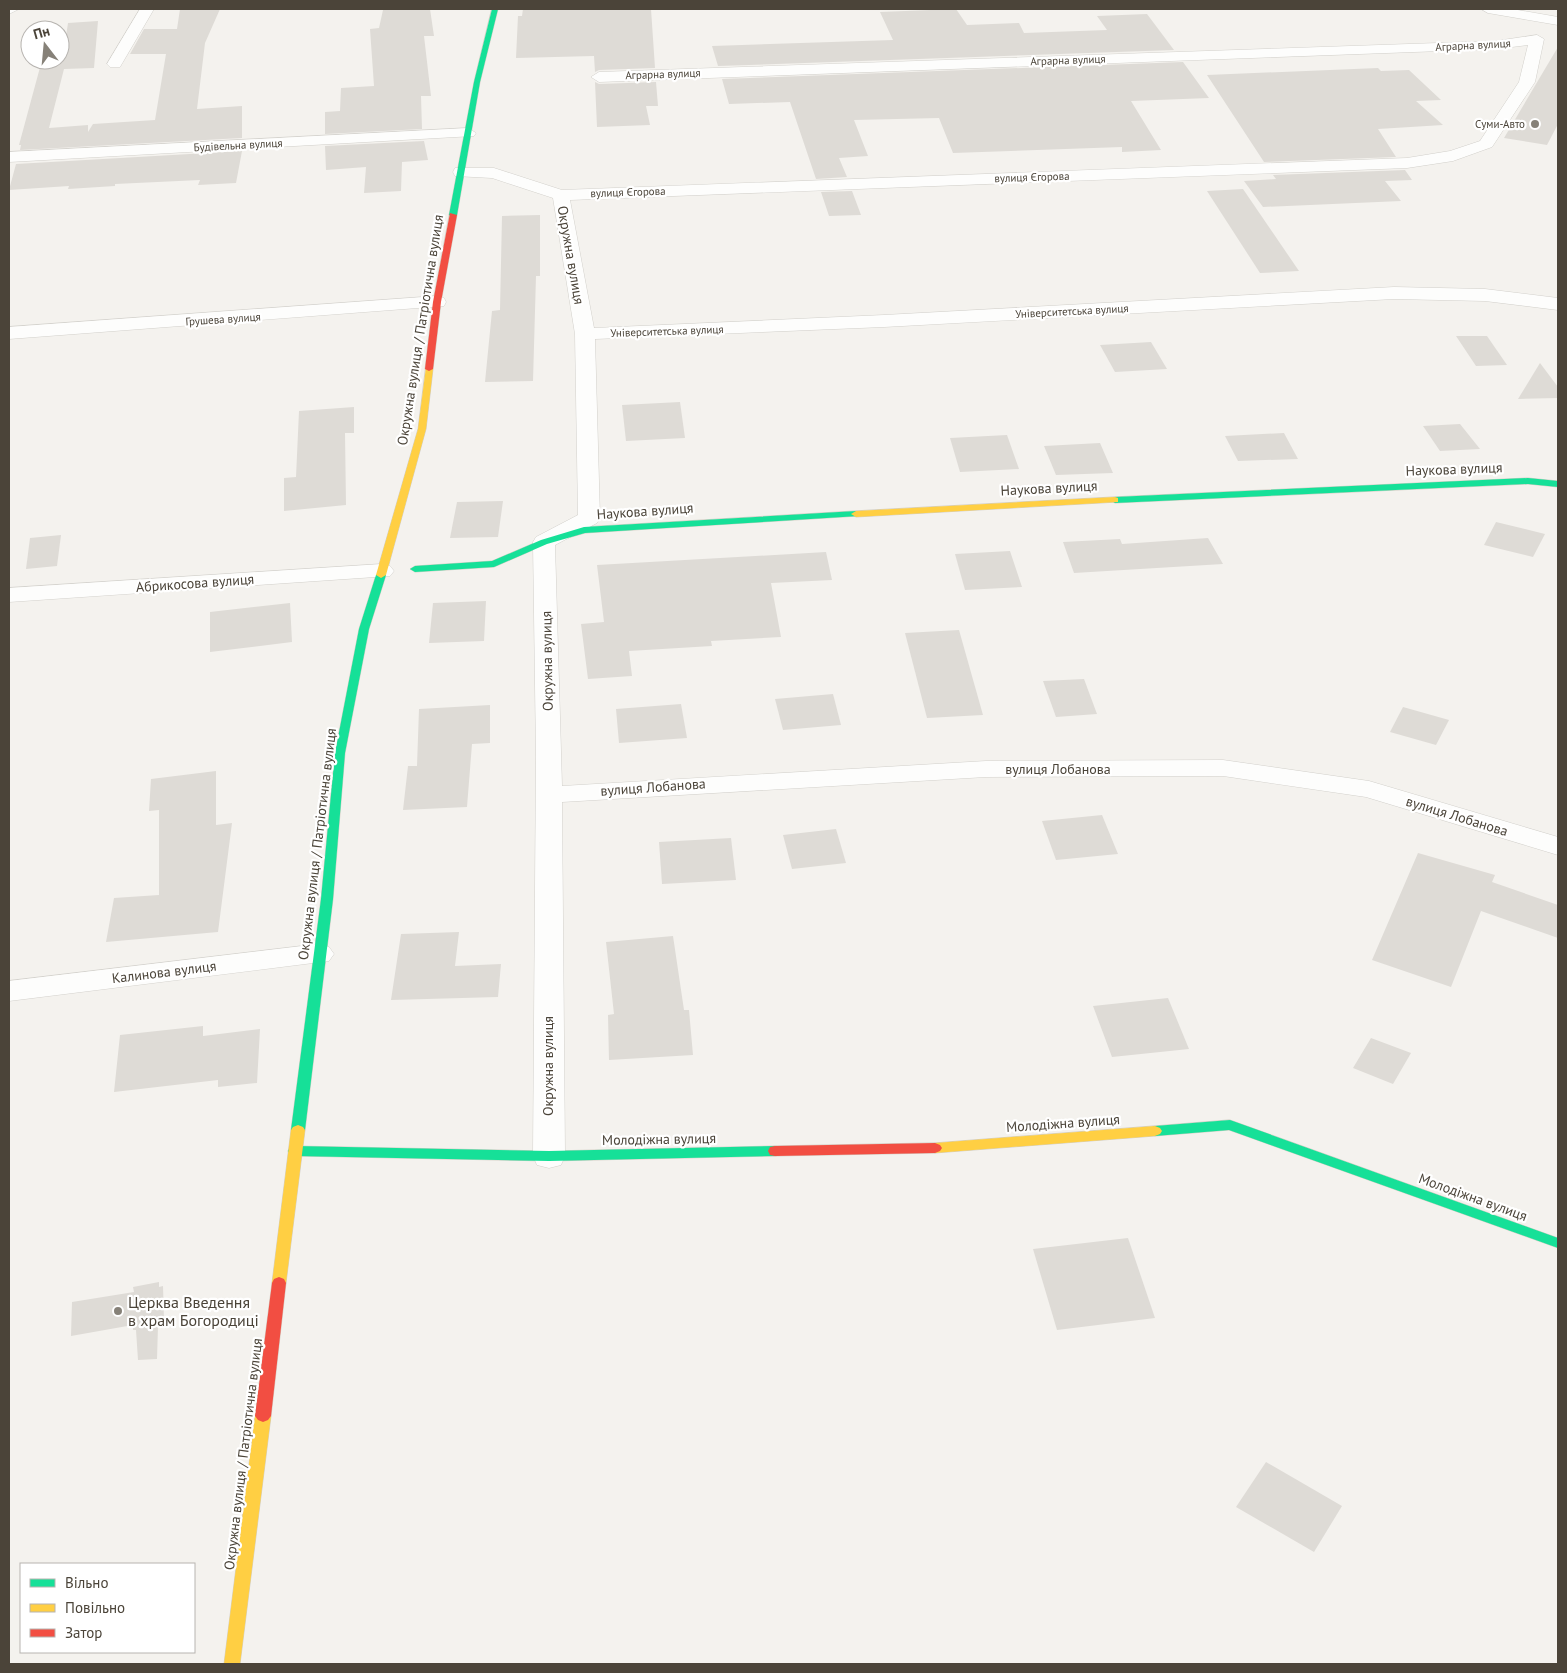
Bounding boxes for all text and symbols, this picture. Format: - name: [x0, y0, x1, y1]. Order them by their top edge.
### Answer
- north arrow: [20, 20, 70, 70]
- text: Пн: [31, 22, 52, 43]
- street label: Аграрна вулиця: [1435, 36, 1511, 54]
- street label: Аграрна вулиця: [1030, 52, 1106, 68]
- street label: Аграрна вулиця: [625, 66, 701, 82]
- place label: Суми-Авто: [1475, 117, 1525, 131]
- marker: Суми-Авто: [1529, 118, 1541, 130]
- street label: Будівельна вулиця: [193, 136, 283, 154]
- street label: вулиця Єгорова: [994, 169, 1070, 185]
- street label: вулиця Єгорова: [590, 184, 666, 200]
- street label: Окружна вулиця: [553, 204, 589, 306]
- street label: Окружна вулиця / Патріотична вулиця: [393, 213, 447, 447]
- street label: Університетська вулиця: [1015, 301, 1129, 321]
- street label: Грушева вулиця: [185, 309, 261, 329]
- street label: Університетська вулиця: [610, 322, 724, 340]
- street label: Наукова вулиця: [1405, 458, 1503, 480]
- street label: Наукова вулиця: [1000, 476, 1098, 500]
- street label: Наукова вулиця: [596, 499, 694, 523]
- street label: Абрикосова вулиця: [135, 570, 255, 596]
- street label: Окружна вулиця: [537, 611, 557, 711]
- street label: Окружна вулиця / Патріотична вулиця: [294, 727, 340, 961]
- street label: вулиця Лобанова: [1005, 760, 1111, 778]
- street label: вулиця Лобанова: [600, 774, 706, 800]
- street label: вулиця Лобанова: [1404, 792, 1510, 840]
- street label: Калинова вулиця: [111, 957, 217, 987]
- street label: Окружна вулиця: [539, 1016, 557, 1116]
- street label: Молодіжна вулиця: [1005, 1110, 1121, 1136]
- street label: Молодіжна вулиця: [602, 1129, 716, 1149]
- street label: Молодіжна вулиця: [1416, 1169, 1530, 1225]
- place label: Церква Введення в храм Богородиці: [128, 1292, 259, 1330]
- marker: Церква Введення в храм Богородиці: [112, 1305, 124, 1317]
- street label: Окружна вулиця / Патріотична вулиця: [220, 1337, 266, 1571]
- legend: [20, 1563, 195, 1653]
- text: Вільно: [65, 1573, 108, 1592]
- text: Повільно: [65, 1598, 125, 1617]
- text: Затор: [65, 1623, 102, 1642]

